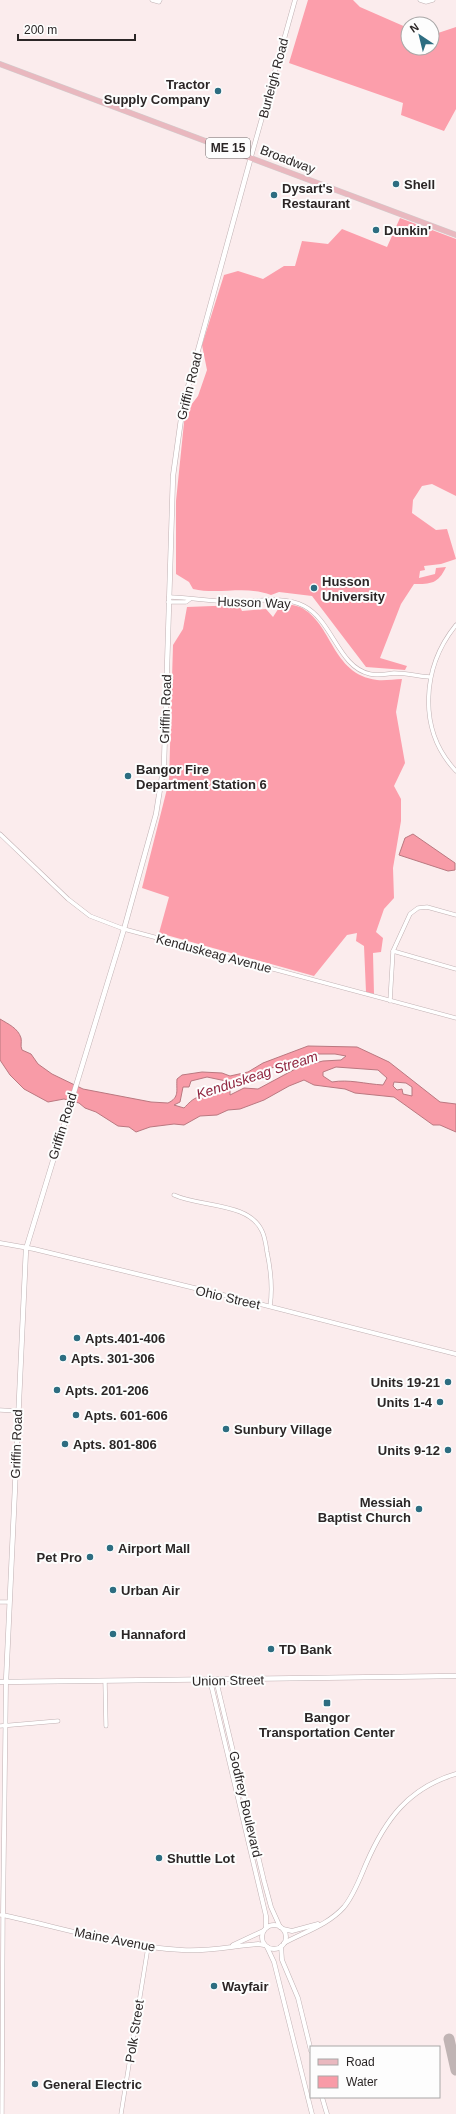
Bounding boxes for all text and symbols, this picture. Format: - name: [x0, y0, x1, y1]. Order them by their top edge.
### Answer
- scale bar: [18, 16, 135, 42]
- north arrow: [400, 16, 440, 56]
- text: N: [408, 21, 421, 35]
- text: 200 m: [24, 23, 57, 37]
- street label: Burleigh Road: [256, 36, 291, 120]
- place label: Tractor Supply Company: [104, 77, 211, 107]
- marker: Tractor Supply Company: [213, 86, 223, 96]
- road number: ME 15: [206, 138, 250, 158]
- street label: Broadway: [258, 142, 318, 177]
- place label: Shell: [404, 177, 435, 192]
- marker: Shell: [391, 179, 401, 189]
- place label: Dysart's Restaurant: [282, 181, 351, 211]
- marker: Dysart's Restaurant: [269, 190, 279, 200]
- place label: Dunkin': [384, 223, 431, 238]
- marker: Dunkin': [371, 225, 381, 235]
- street label: Griffin Road: [174, 351, 205, 421]
- place label: Husson University: [322, 574, 386, 604]
- marker: Husson University: [309, 583, 319, 593]
- street label: Husson Way: [217, 594, 291, 611]
- street label: Griffin Road: [157, 674, 174, 744]
- place label: Bangor Fire Department Station 6: [136, 762, 267, 792]
- marker: Bangor Fire Department Station 6: [123, 771, 133, 781]
- street label: Kenduskeag Avenue: [154, 931, 273, 976]
- water label: Kenduskeag Stream: [194, 1048, 320, 1102]
- street label: Griffin Road: [45, 1091, 80, 1161]
- street label: Ohio Street: [194, 1283, 262, 1312]
- place label: Apts.401-406: [85, 1331, 165, 1346]
- marker: Apts.401-406: [72, 1333, 82, 1343]
- place label: Apts. 301-306: [71, 1351, 155, 1366]
- marker: Apts. 301-306: [58, 1353, 68, 1363]
- place label: Units 19-21: [371, 1375, 440, 1390]
- marker: Units 19-21: [443, 1377, 453, 1387]
- place label: Apts. 201-206: [65, 1383, 149, 1398]
- marker: Apts. 201-206: [52, 1385, 62, 1395]
- place label: Units 1-4: [377, 1395, 433, 1410]
- marker: Units 1-4: [435, 1397, 445, 1407]
- place label: Apts. 601-606: [84, 1408, 168, 1423]
- street label: Griffin Road: [8, 1409, 25, 1479]
- marker: Apts. 601-606: [71, 1410, 81, 1420]
- place label: Sunbury Village: [234, 1422, 332, 1437]
- marker: Sunbury Village: [221, 1424, 231, 1434]
- place label: Apts. 801-806: [73, 1437, 157, 1452]
- marker: Apts. 801-806: [60, 1439, 70, 1449]
- place label: Units 9-12: [378, 1443, 440, 1458]
- marker: Units 9-12: [443, 1445, 453, 1455]
- place label: Messiah Baptist Church: [318, 1495, 411, 1525]
- marker: Messiah Baptist Church: [414, 1504, 424, 1514]
- place label: Airport Mall: [118, 1541, 190, 1556]
- marker: Airport Mall: [105, 1543, 115, 1553]
- place label: Pet Pro: [36, 1550, 82, 1565]
- marker: Pet Pro: [85, 1552, 95, 1562]
- place label: Urban Air: [121, 1583, 180, 1598]
- marker: Urban Air: [108, 1585, 118, 1595]
- place label: Hannaford: [121, 1627, 186, 1642]
- marker: Hannaford: [108, 1629, 118, 1639]
- place label: TD Bank: [279, 1642, 333, 1657]
- marker: TD Bank: [266, 1644, 276, 1654]
- street label: Union Street: [192, 1672, 265, 1689]
- marker: Bangor Transportation Center: [322, 1698, 332, 1708]
- place label: Bangor Transportation Center: [259, 1710, 395, 1740]
- street label: Godfrey Boulevard: [226, 1750, 265, 1859]
- place label: Shuttle Lot: [167, 1851, 236, 1866]
- marker: Shuttle Lot: [154, 1853, 164, 1863]
- street label: Maine Avenue: [73, 1924, 157, 1955]
- place label: Wayfair: [222, 1979, 268, 1994]
- marker: Wayfair: [209, 1981, 219, 1991]
- street label: Polk Street: [122, 1998, 147, 2064]
- legend: [310, 2046, 440, 2098]
- text: Road: [346, 2055, 375, 2069]
- text: Water: [346, 2075, 378, 2089]
- place label: General Electric: [43, 2077, 142, 2092]
- marker: General Electric: [30, 2079, 40, 2089]

